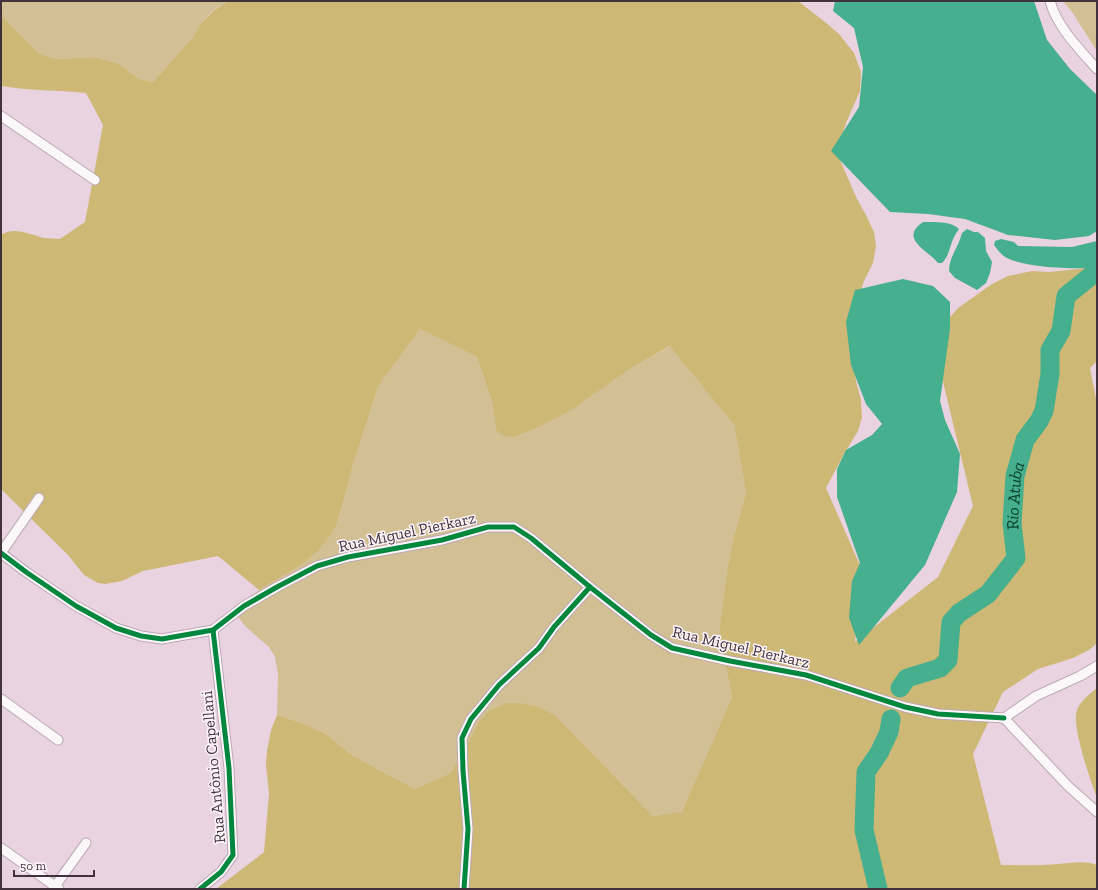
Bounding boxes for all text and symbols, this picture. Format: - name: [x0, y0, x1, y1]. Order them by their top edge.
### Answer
- water label: Rio Atuba: [1002, 459, 1028, 531]
- street label: Rua Miguel Pierkarz: [337, 508, 477, 556]
- street label: Rua Miguel Pierkarz: [671, 622, 811, 672]
- street label: Rua Antônio Capellani: [197, 689, 229, 844]
- scale bar: [14, 852, 94, 878]
- text: 50 m: [20, 859, 47, 873]

